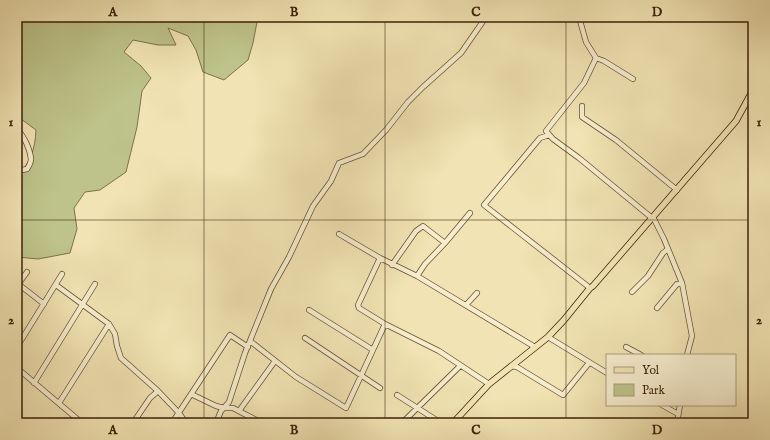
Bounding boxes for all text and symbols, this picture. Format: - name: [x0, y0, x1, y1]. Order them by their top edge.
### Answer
- text: A: [108, 4, 119, 21]
- text: B: [290, 4, 299, 21]
- text: C: [471, 4, 481, 21]
- text: D: [652, 4, 663, 21]
- text: 1: [9, 114, 14, 131]
- text: 1: [757, 114, 762, 131]
- text: 2: [8, 312, 14, 329]
- text: 2: [756, 312, 762, 329]
- legend: [606, 354, 736, 406]
- text: Yol: [642, 363, 660, 378]
- text: Park: [642, 383, 665, 398]
- text: A: [108, 422, 119, 439]
- text: B: [290, 422, 299, 439]
- text: C: [471, 422, 481, 439]
- text: D: [652, 422, 663, 439]

